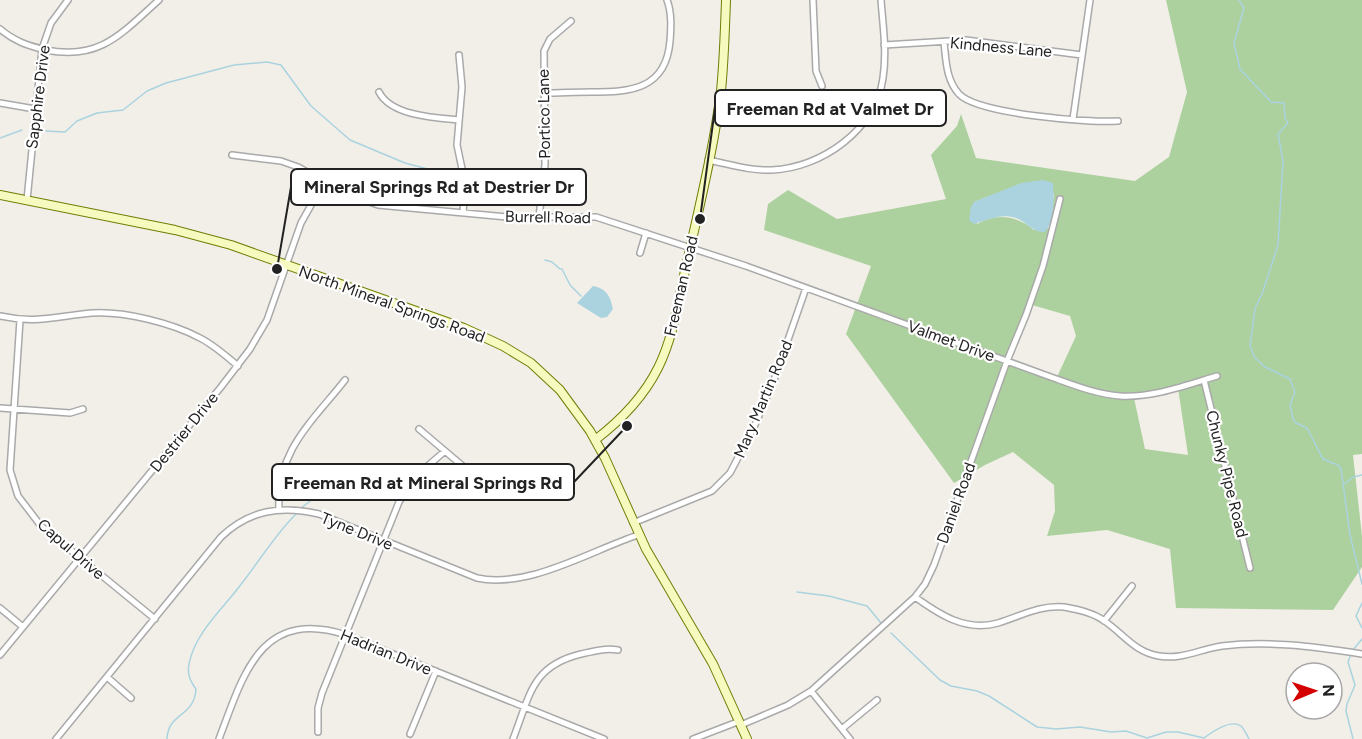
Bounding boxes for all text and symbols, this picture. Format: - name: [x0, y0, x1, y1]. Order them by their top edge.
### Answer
- street label: Kindness Lane: [949, 33, 1053, 61]
- street label: Sapphire Drive: [22, 44, 54, 150]
- street label: Portico Lane: [534, 69, 554, 159]
- callout: Freeman Rd at Valmet Dr: [715, 90, 946, 126]
- text: Freeman Rd at Valmet Dr: [727, 98, 934, 120]
- callout: Mineral Springs Rd at Destrier Dr: [291, 169, 586, 205]
- text: Mineral Springs Rd at Destrier Dr: [304, 176, 574, 198]
- street label: Burrell Road: [505, 207, 591, 227]
- street label: Freeman Road: [660, 234, 702, 338]
- street label: North Mineral Springs Road: [296, 261, 488, 347]
- street label: Valmet Drive: [905, 316, 997, 366]
- street label: Mary Martin Road: [730, 337, 796, 461]
- street label: Destrier Drive: [146, 388, 222, 476]
- street label: Chunky Pipe Road: [1202, 408, 1252, 540]
- street label: Daniel Road: [933, 460, 979, 546]
- callout: Freeman Rd at Mineral Springs Rd: [272, 464, 574, 500]
- text: Freeman Rd at Mineral Springs Rd: [284, 472, 562, 494]
- street label: Tyne Drive: [318, 508, 396, 554]
- street label: Capul Drive: [34, 515, 109, 583]
- street label: Hadrian Drive: [338, 625, 435, 679]
- north arrow: [1284, 661, 1344, 721]
- text: N: [1319, 684, 1338, 697]

